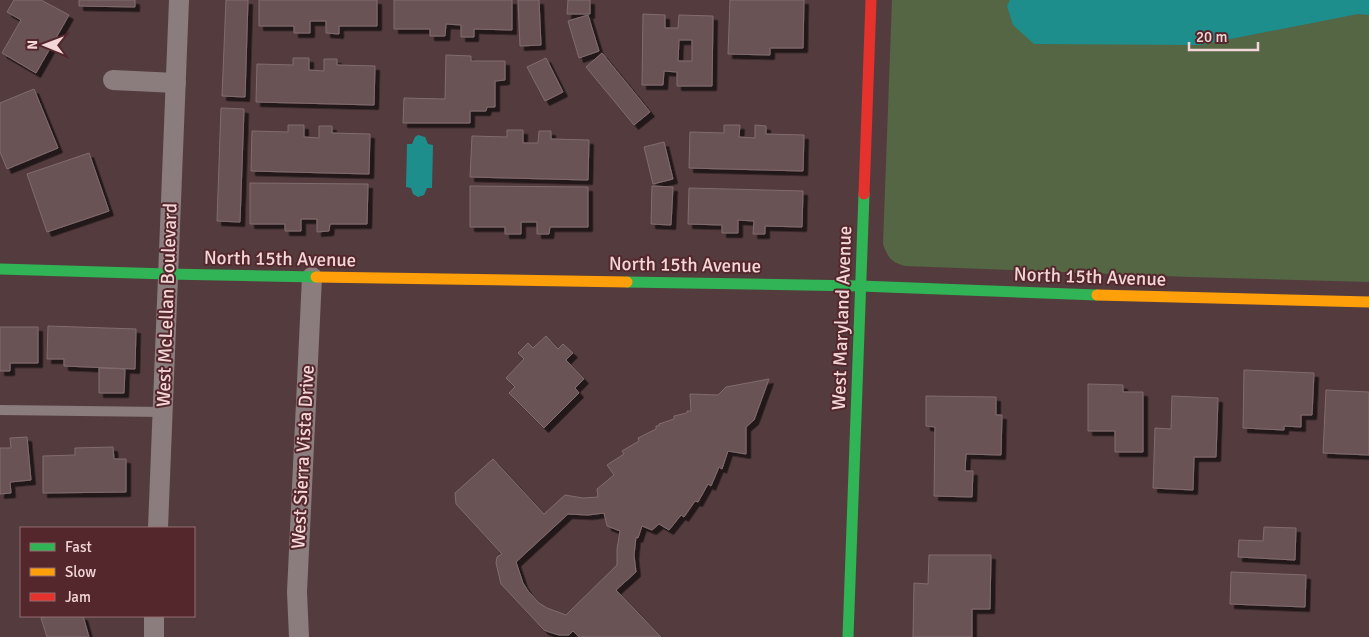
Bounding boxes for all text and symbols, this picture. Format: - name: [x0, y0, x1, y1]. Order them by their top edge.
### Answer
- north arrow: [20, 20, 70, 70]
- scale bar: [1189, 20, 1258, 52]
- text: 20 m: [1196, 28, 1227, 46]
- text: N: [24, 40, 41, 50]
- street label: West McLellan Boulevard: [151, 203, 183, 407]
- street label: West Maryland Avenue: [827, 225, 857, 411]
- street label: North 15th Avenue: [204, 246, 356, 272]
- street label: North 15th Avenue: [609, 252, 761, 278]
- street label: North 15th Avenue: [1013, 262, 1167, 292]
- street label: West Sierra Vista Drive: [286, 364, 320, 550]
- legend: [20, 527, 195, 617]
- text: Fast: [65, 538, 92, 556]
- text: Slow: [65, 563, 96, 581]
- text: Jam: [65, 588, 91, 606]

